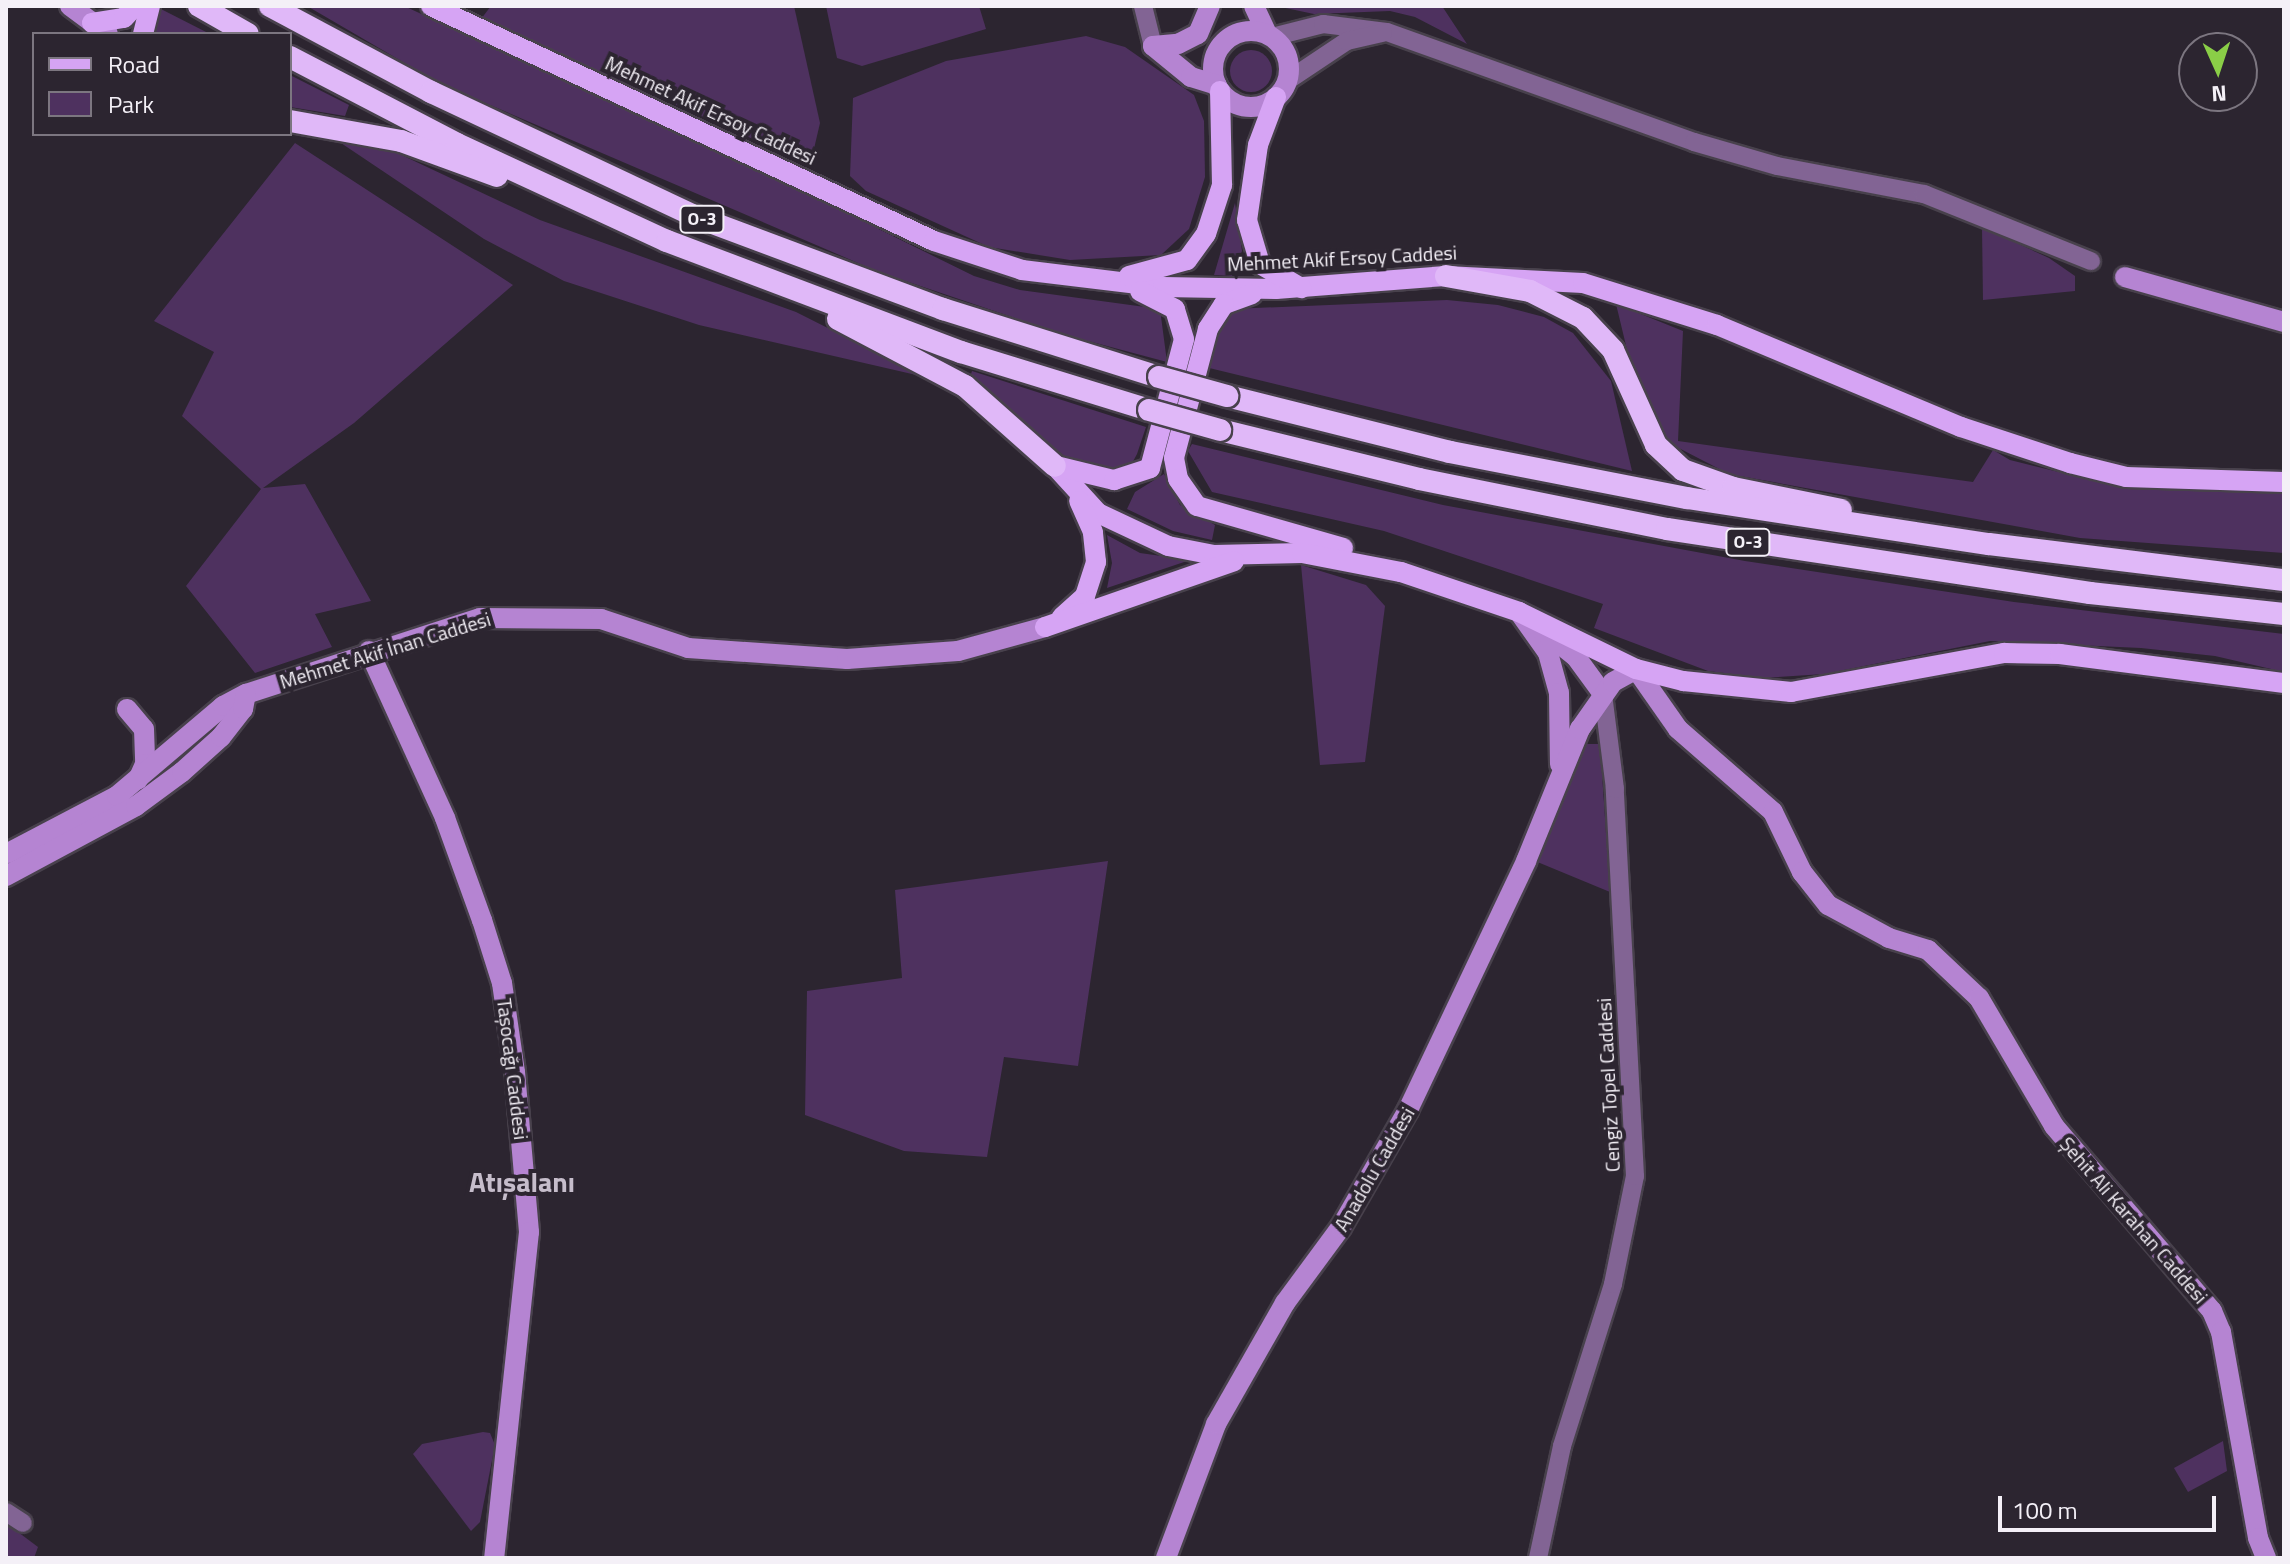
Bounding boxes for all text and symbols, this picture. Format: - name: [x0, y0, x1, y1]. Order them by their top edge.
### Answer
- legend: [32, 32, 292, 136]
- north arrow: [2178, 32, 2258, 112]
- text: Road: [108, 46, 160, 82]
- street label: Mehmet Akif Ersoy Caddesi: [602, 50, 820, 170]
- text: N: [2211, 77, 2228, 111]
- text: Park: [108, 86, 154, 122]
- road number: O-3: [678, 205, 726, 233]
- street label: Mehmet Akif Ersoy Caddesi: [1226, 240, 1458, 276]
- road number: O-3: [1724, 528, 1772, 556]
- street label: Mehmet Akif İnan Caddesi: [277, 606, 493, 694]
- street label: Taşocağı Caddesi: [492, 997, 534, 1141]
- street label: Cengiz Topel Caddesi: [1591, 997, 1625, 1173]
- street label: Anadolu Caddesi: [1329, 1103, 1419, 1235]
- street label: Şehit Ali Karahan Caddesi: [2055, 1132, 2213, 1308]
- district label: Atışalanı: [469, 1165, 575, 1199]
- scale bar: [2002, 1480, 2220, 1530]
- text: 100 m: [2012, 1492, 2078, 1528]

